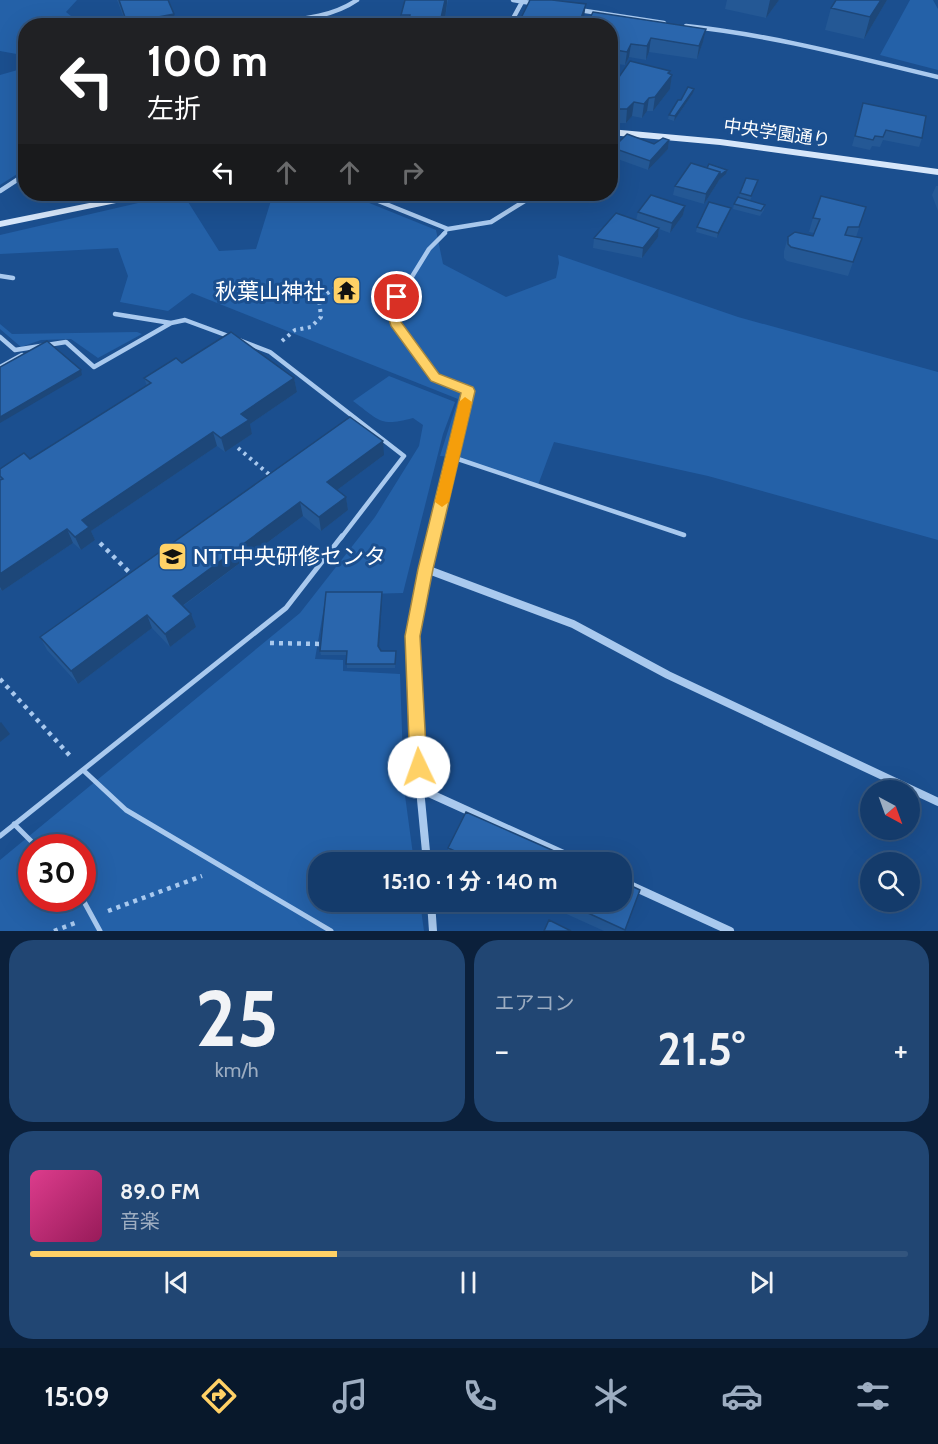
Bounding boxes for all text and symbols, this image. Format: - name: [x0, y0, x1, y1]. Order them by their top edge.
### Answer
- text: 100 m: [147, 35, 268, 87]
- icon: left: [48, 42, 126, 120]
- text: 左折: [147, 92, 201, 125]
- street label: 中央学園通り: [722, 115, 832, 151]
- icon: left: [207, 156, 240, 189]
- icon: ahead: [270, 156, 303, 189]
- icon: ahead: [333, 156, 366, 189]
- icon: right: [396, 156, 429, 189]
- pin: [371, 271, 422, 322]
- temple icon: 秋葉山神社: [330, 275, 362, 307]
- place label: 秋葉山神社: [215, 278, 325, 305]
- icon: arrive: [380, 280, 413, 313]
- school or university icon: NTT中央研修センタ: [156, 540, 188, 572]
- place label: NTT中央研修センタ: [193, 543, 386, 570]
- position arrow: [387, 735, 451, 799]
- north arrow: [860, 780, 920, 840]
- map controls: [860, 780, 920, 912]
- speed limit sign: 30: [18, 834, 96, 912]
- button: search: [860, 852, 920, 912]
- text: 15:10 · 1 分 · 140 m: [383, 868, 557, 895]
- text: 25: [195, 971, 278, 1066]
- text: エアコン: [495, 991, 575, 1015]
- text: 21.5°: [657, 1022, 745, 1076]
- text: −: [495, 1030, 509, 1070]
- text: +: [893, 1030, 908, 1070]
- text: km/h: [215, 1058, 259, 1082]
- text: 89.0 FM: [120, 1178, 200, 1205]
- text: 音楽: [120, 1209, 160, 1233]
- icon: previous: [160, 1266, 193, 1299]
- icon: pause: [452, 1266, 485, 1299]
- icon: next: [745, 1266, 778, 1299]
- icon: directions: [198, 1375, 240, 1417]
- icon: music: [329, 1375, 371, 1417]
- icon: phone: [459, 1375, 501, 1417]
- icon: climate: [590, 1375, 632, 1417]
- icon: car: [721, 1375, 763, 1417]
- icon: filters: [852, 1375, 894, 1417]
- text: 15:09: [44, 1380, 109, 1413]

